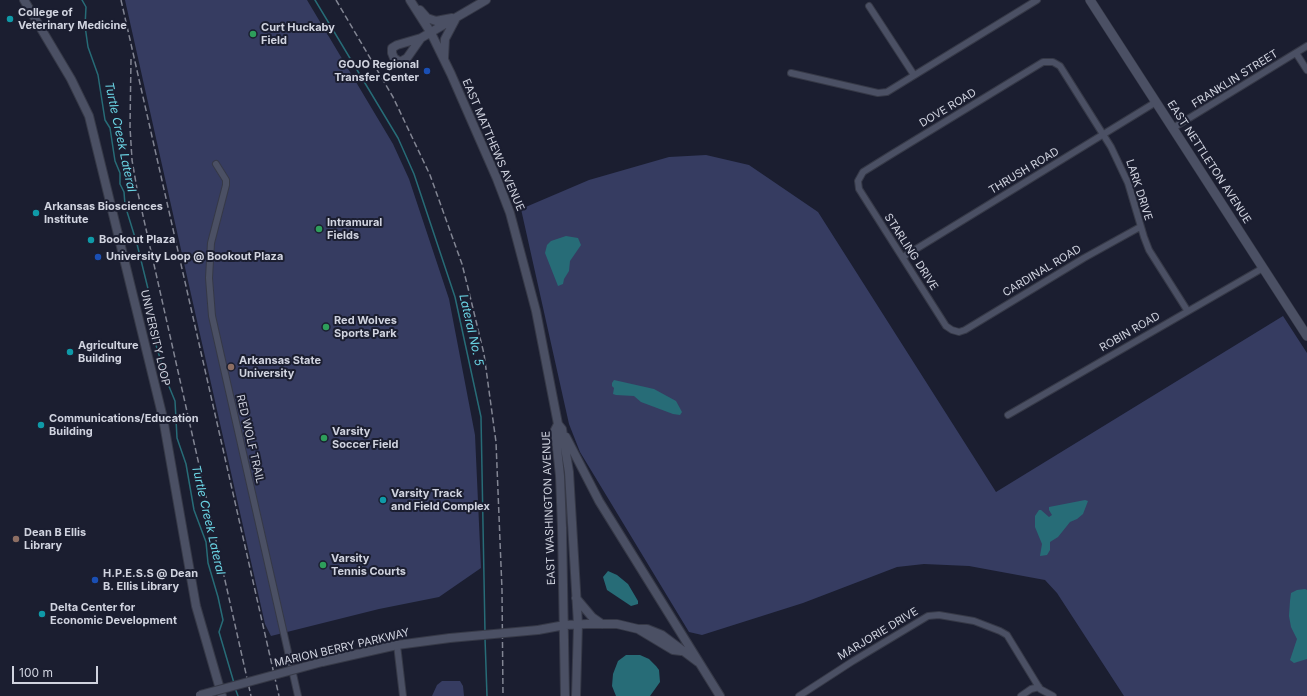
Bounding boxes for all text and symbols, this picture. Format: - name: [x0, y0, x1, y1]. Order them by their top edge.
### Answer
- place label: College of Veterinary Medicine: [18, 6, 127, 32]
- marker: College of Veterinary Medicine: [5, 14, 15, 24]
- place label: Curt Huckaby Field: [261, 21, 335, 47]
- marker: Curt Huckaby Field: [248, 29, 258, 39]
- street label: FRANKLIN STREET: [1190, 47, 1280, 111]
- place label: GOJO Regional Transfer Center: [334, 58, 419, 84]
- marker: GOJO Regional Transfer Center: [422, 66, 432, 76]
- street label: EAST MATTHEWS AVENUE: [459, 77, 527, 213]
- water label: Turtle Creek Lateral: [101, 81, 139, 193]
- street label: DOVE ROAD: [917, 86, 979, 130]
- street label: EAST NETTLETON AVENUE: [1164, 98, 1254, 226]
- street label: THRUSH ROAD: [987, 145, 1061, 197]
- street label: LARK DRIVE: [1123, 158, 1155, 222]
- place label: Arkansas Biosciences Institute: [44, 200, 163, 226]
- marker: Arkansas Biosciences Institute: [31, 208, 41, 218]
- street label: STARLING DRIVE: [881, 211, 941, 293]
- place label: Intramural Fields: [327, 216, 382, 242]
- marker: Intramural Fields: [314, 224, 324, 234]
- place label: Bookout Plaza: [99, 233, 175, 247]
- marker: Bookout Plaza: [86, 235, 96, 245]
- street label: CARDINAL ROAD: [1000, 242, 1084, 300]
- place label: University Loop @ Bookout Plaza: [106, 250, 283, 264]
- marker: University Loop @ Bookout Plaza: [93, 252, 103, 262]
- street label: UNIVERSITY LOOP: [138, 289, 172, 387]
- water label: Lateral No. 5: [456, 293, 486, 367]
- street label: ROBIN ROAD: [1097, 309, 1163, 355]
- place label: Red Wolves Sports Park: [334, 314, 397, 340]
- marker: Red Wolves Sports Park: [321, 322, 331, 332]
- place label: Agriculture Building: [78, 339, 139, 365]
- marker: Agriculture Building: [65, 347, 75, 357]
- place label: Arkansas State University: [239, 354, 321, 380]
- marker: Arkansas State University: [226, 362, 236, 372]
- street label: RED WOLF TRAIL: [233, 393, 267, 485]
- place label: Communications/Education Building: [49, 412, 199, 438]
- marker: Communications/Education Building: [36, 420, 46, 430]
- place label: Varsity Soccer Field: [332, 425, 398, 451]
- street label: EAST WASHINGTON AVENUE: [540, 431, 558, 585]
- marker: Varsity Soccer Field: [319, 433, 329, 443]
- water label: Turtle Creek Lateral: [188, 464, 228, 576]
- place label: Varsity Track and Field Complex: [391, 487, 490, 513]
- marker: Varsity Track and Field Complex: [378, 495, 388, 505]
- place label: Dean B Ellis Library: [24, 526, 86, 552]
- marker: Dean B Ellis Library: [11, 534, 21, 544]
- place label: Varsity Tennis Courts: [331, 552, 406, 578]
- marker: Varsity Tennis Courts: [318, 560, 328, 570]
- place label: H.P.E.S.S @ Dean B. Ellis Library: [103, 567, 198, 593]
- marker: H.P.E.S.S @ Dean B. Ellis Library: [90, 575, 100, 585]
- place label: Delta Center for Economic Development: [50, 601, 177, 627]
- street label: MARJORIE DRIVE: [836, 605, 920, 663]
- marker: Delta Center for Economic Development: [37, 609, 47, 619]
- street label: MARION BERRY PARKWAY: [273, 626, 411, 670]
- scale bar: [14, 658, 100, 684]
- text: 100 m: [19, 665, 53, 680]

